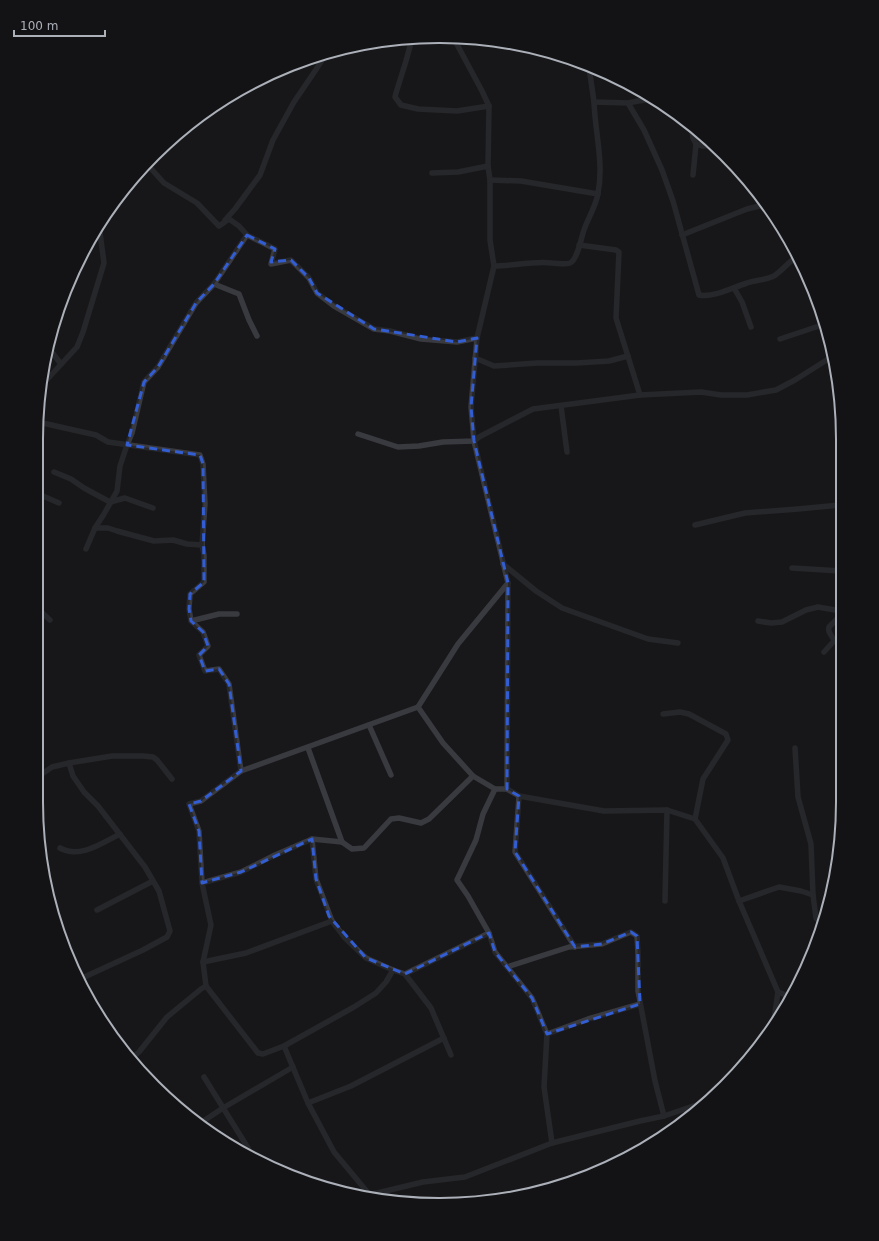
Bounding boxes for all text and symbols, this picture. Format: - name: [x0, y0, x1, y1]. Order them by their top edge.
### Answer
- scale bar: [14, 12, 105, 38]
- text: 100 m: [20, 19, 58, 33]

